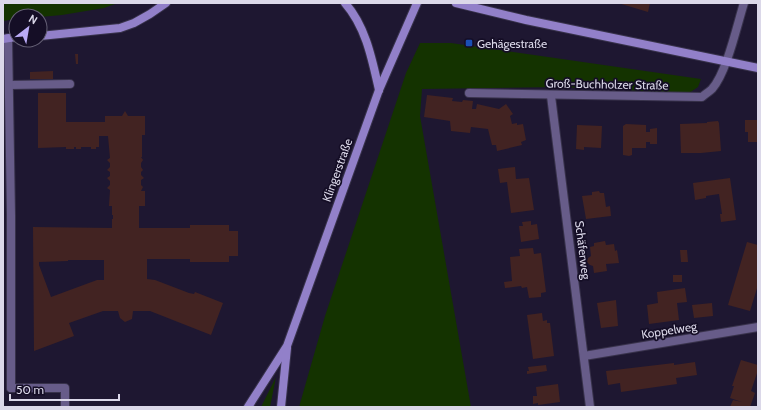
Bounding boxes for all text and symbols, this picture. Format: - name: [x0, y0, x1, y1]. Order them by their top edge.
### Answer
- north arrow: [8, 8, 48, 48]
- text: N: [26, 11, 40, 27]
- place label: Gehägestraße: [477, 36, 547, 51]
- marker: Gehägestraße: [464, 38, 474, 48]
- street label: Groß-Buchholzer Straße: [545, 75, 669, 93]
- street label: Klingerstraße: [319, 136, 355, 204]
- street label: Schäferweg: [572, 220, 594, 281]
- street label: Koppelweg: [640, 318, 699, 342]
- scale bar: [10, 376, 119, 402]
- text: 50 m: [16, 382, 44, 397]

